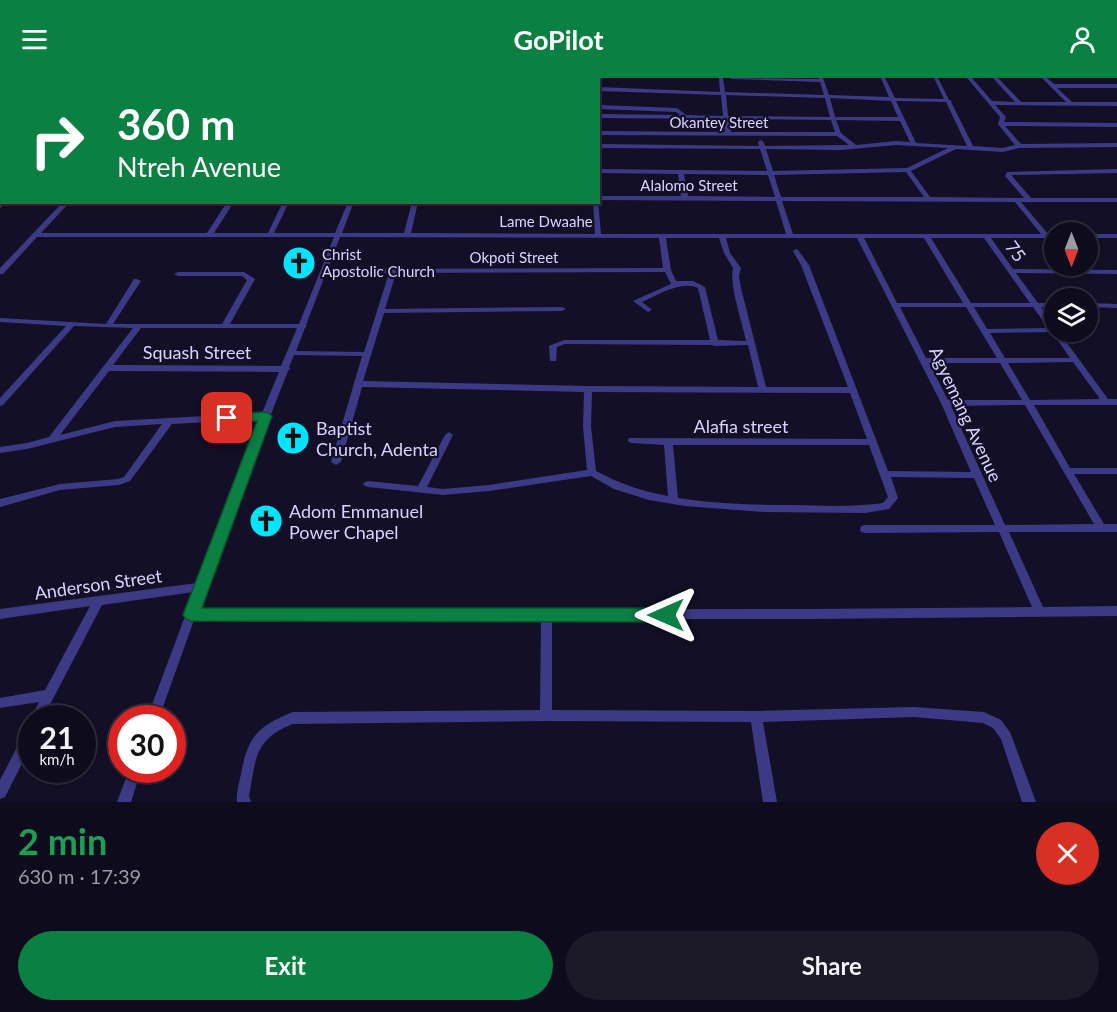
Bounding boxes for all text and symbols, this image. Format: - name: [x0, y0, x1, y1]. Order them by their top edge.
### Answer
- icon: menu: [18, 23, 51, 56]
- text: GoPilot: [513, 23, 604, 56]
- icon: person: [1066, 23, 1099, 56]
- text: 360 m: [117, 99, 235, 149]
- icon: right: [18, 102, 96, 180]
- street label: Okantey Street: [670, 113, 769, 131]
- text: Ntreh Avenue: [117, 150, 281, 183]
- street label: Alalomo Street: [640, 176, 738, 194]
- street label: Lame Dwaahe: [499, 212, 593, 230]
- north arrow: [1044, 222, 1098, 276]
- map controls: [1044, 222, 1098, 342]
- street label: 75: [1001, 236, 1031, 266]
- church icon: Christ Apostolic Church: [281, 245, 317, 281]
- place label: Christ Apostolic Church: [322, 245, 435, 280]
- street label: Okpoti Street: [470, 248, 559, 266]
- button: layers: [1044, 288, 1098, 342]
- street label: Squash Street: [143, 341, 252, 363]
- street label: Agyemang Avenue: [925, 343, 1007, 485]
- pin: [201, 392, 252, 443]
- icon: arrive: [210, 401, 243, 434]
- street label: Alafia street: [694, 415, 789, 437]
- place label: Baptist Church, Adenta: [316, 417, 438, 460]
- church icon: Baptist Church, Adenta: [275, 420, 311, 456]
- place label: Adom Emmanuel Power Chapel: [289, 500, 423, 543]
- church icon: Adom Emmanuel Power Chapel: [248, 503, 284, 539]
- street label: Anderson Street: [33, 564, 164, 604]
- position arrow: [634, 583, 698, 647]
- speed limit sign: 30: [108, 705, 186, 783]
- text: 21: [40, 719, 74, 755]
- text: km/h: [39, 750, 75, 768]
- text: 2 min: [18, 819, 107, 863]
- button: close: [1036, 822, 1099, 885]
- text: 630 m · 17:39: [18, 864, 141, 888]
- button: Exit: [18, 931, 553, 1000]
- button: Share: [565, 931, 1099, 1000]

